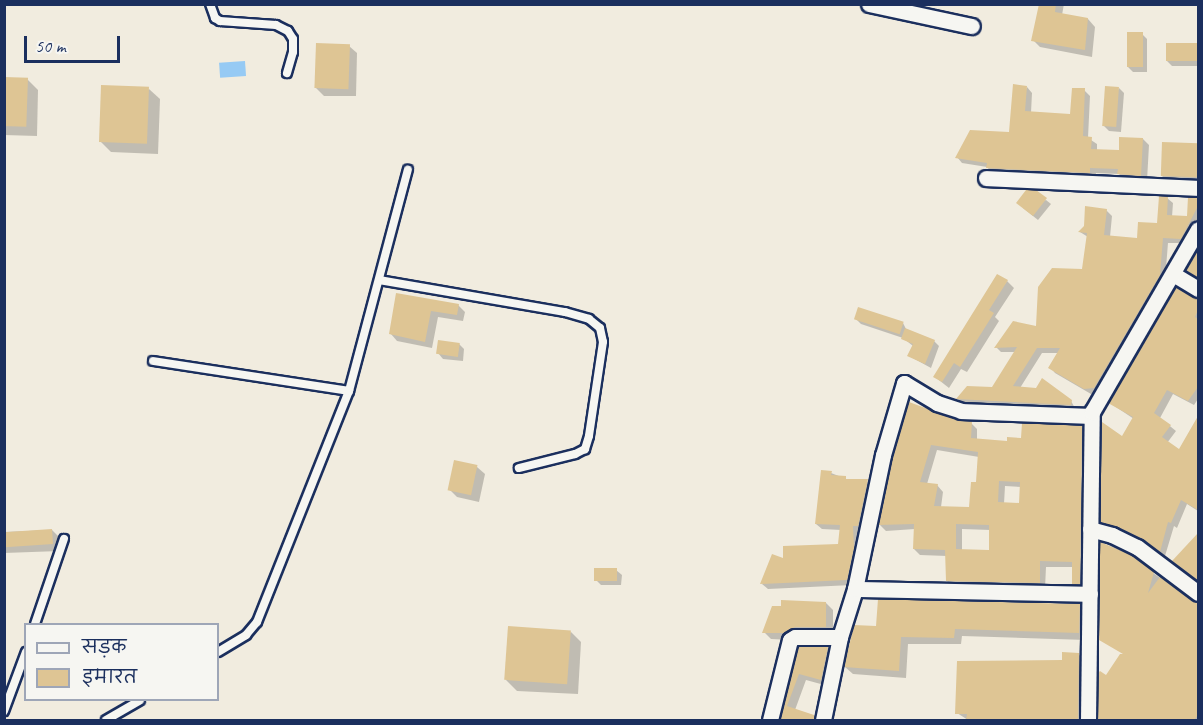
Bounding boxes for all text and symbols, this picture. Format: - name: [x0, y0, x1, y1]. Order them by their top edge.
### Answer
- scale bar: [27, 24, 123, 62]
- text: 50 m: [35, 35, 66, 57]
- legend: [24, 623, 219, 701]
- text: सड़क: [82, 636, 126, 658]
- text: इमारत: [82, 666, 137, 688]

